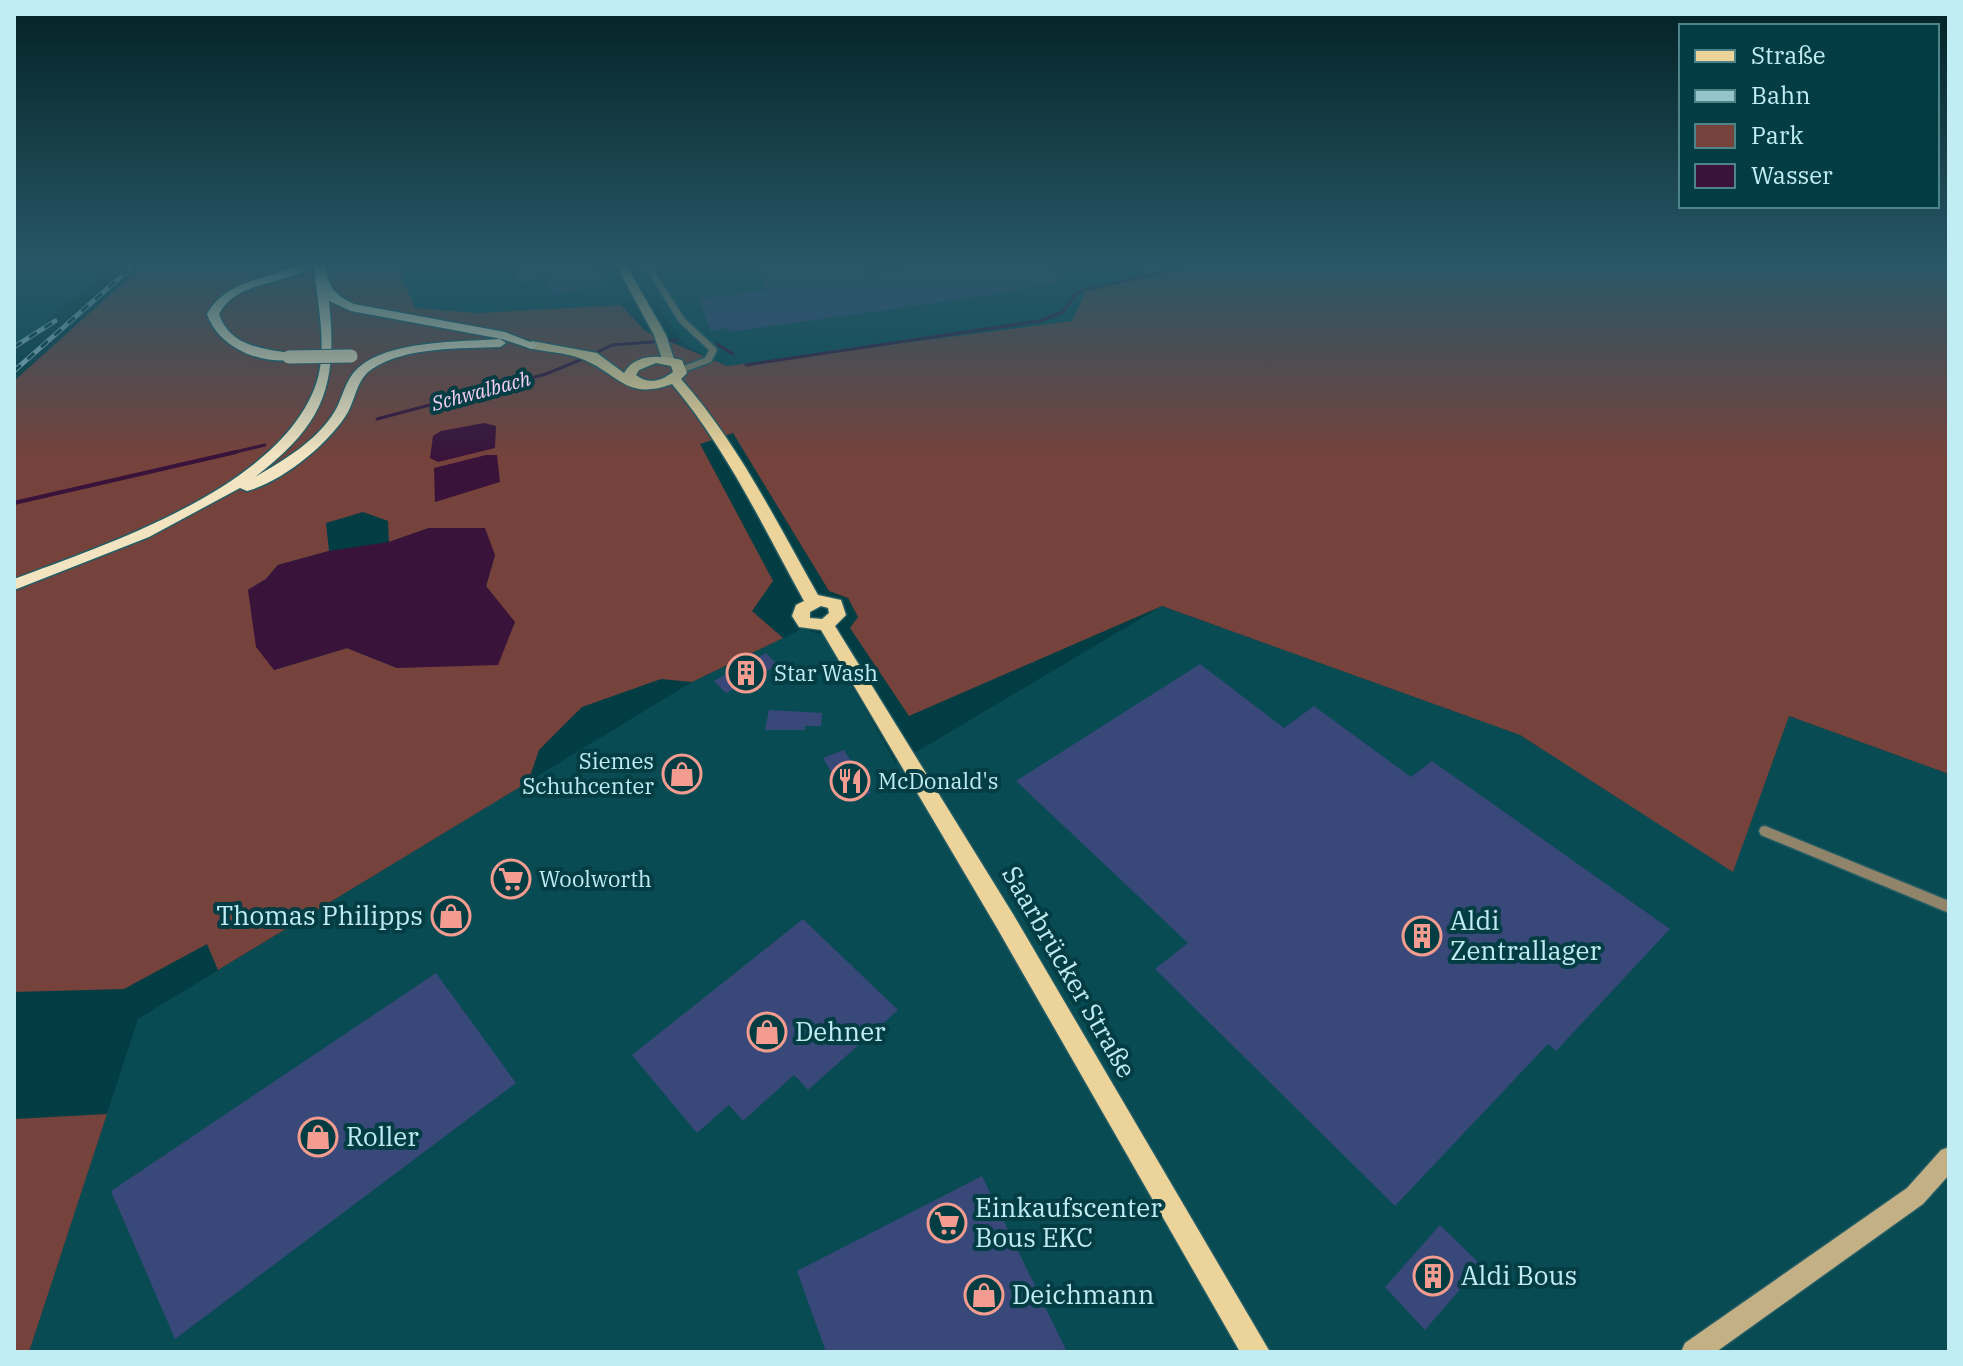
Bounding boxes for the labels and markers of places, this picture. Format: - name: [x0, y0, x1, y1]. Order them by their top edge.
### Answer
- building icon: Star Wash: [725, 652, 767, 694]
- place label: Star Wash: [774, 658, 878, 687]
- place label: Siemes Schuhcenter: [522, 746, 654, 800]
- shop icon: Siemes Schuhcenter: [661, 753, 703, 795]
- restaurant icon: McDonald's: [829, 760, 871, 802]
- place label: McDonald's: [878, 766, 999, 795]
- supermarket icon: Woolworth: [490, 858, 532, 900]
- place label: Woolworth: [539, 864, 652, 893]
- shop icon: Thomas Philipps: [430, 895, 472, 937]
- place label: Thomas Philipps: [216, 898, 423, 932]
- place label: Aldi Zentrallager: [1450, 903, 1601, 967]
- building icon: Aldi Zentrallager: [1401, 915, 1443, 957]
- shop icon: Dehner: [746, 1011, 788, 1053]
- place label: Dehner: [795, 1014, 886, 1048]
- shop icon: Roller: [297, 1116, 339, 1158]
- place label: Roller: [346, 1119, 419, 1153]
- place label: Einkaufscenter Bous EKC: [975, 1190, 1162, 1254]
- supermarket icon: Einkaufscenter Bous EKC: [926, 1202, 968, 1244]
- building icon: Aldi Bous: [1412, 1255, 1454, 1297]
- place label: Aldi Bous: [1461, 1258, 1577, 1292]
- shop icon: Deichmann: [963, 1274, 1005, 1316]
- place label: Deichmann: [1012, 1277, 1154, 1311]

